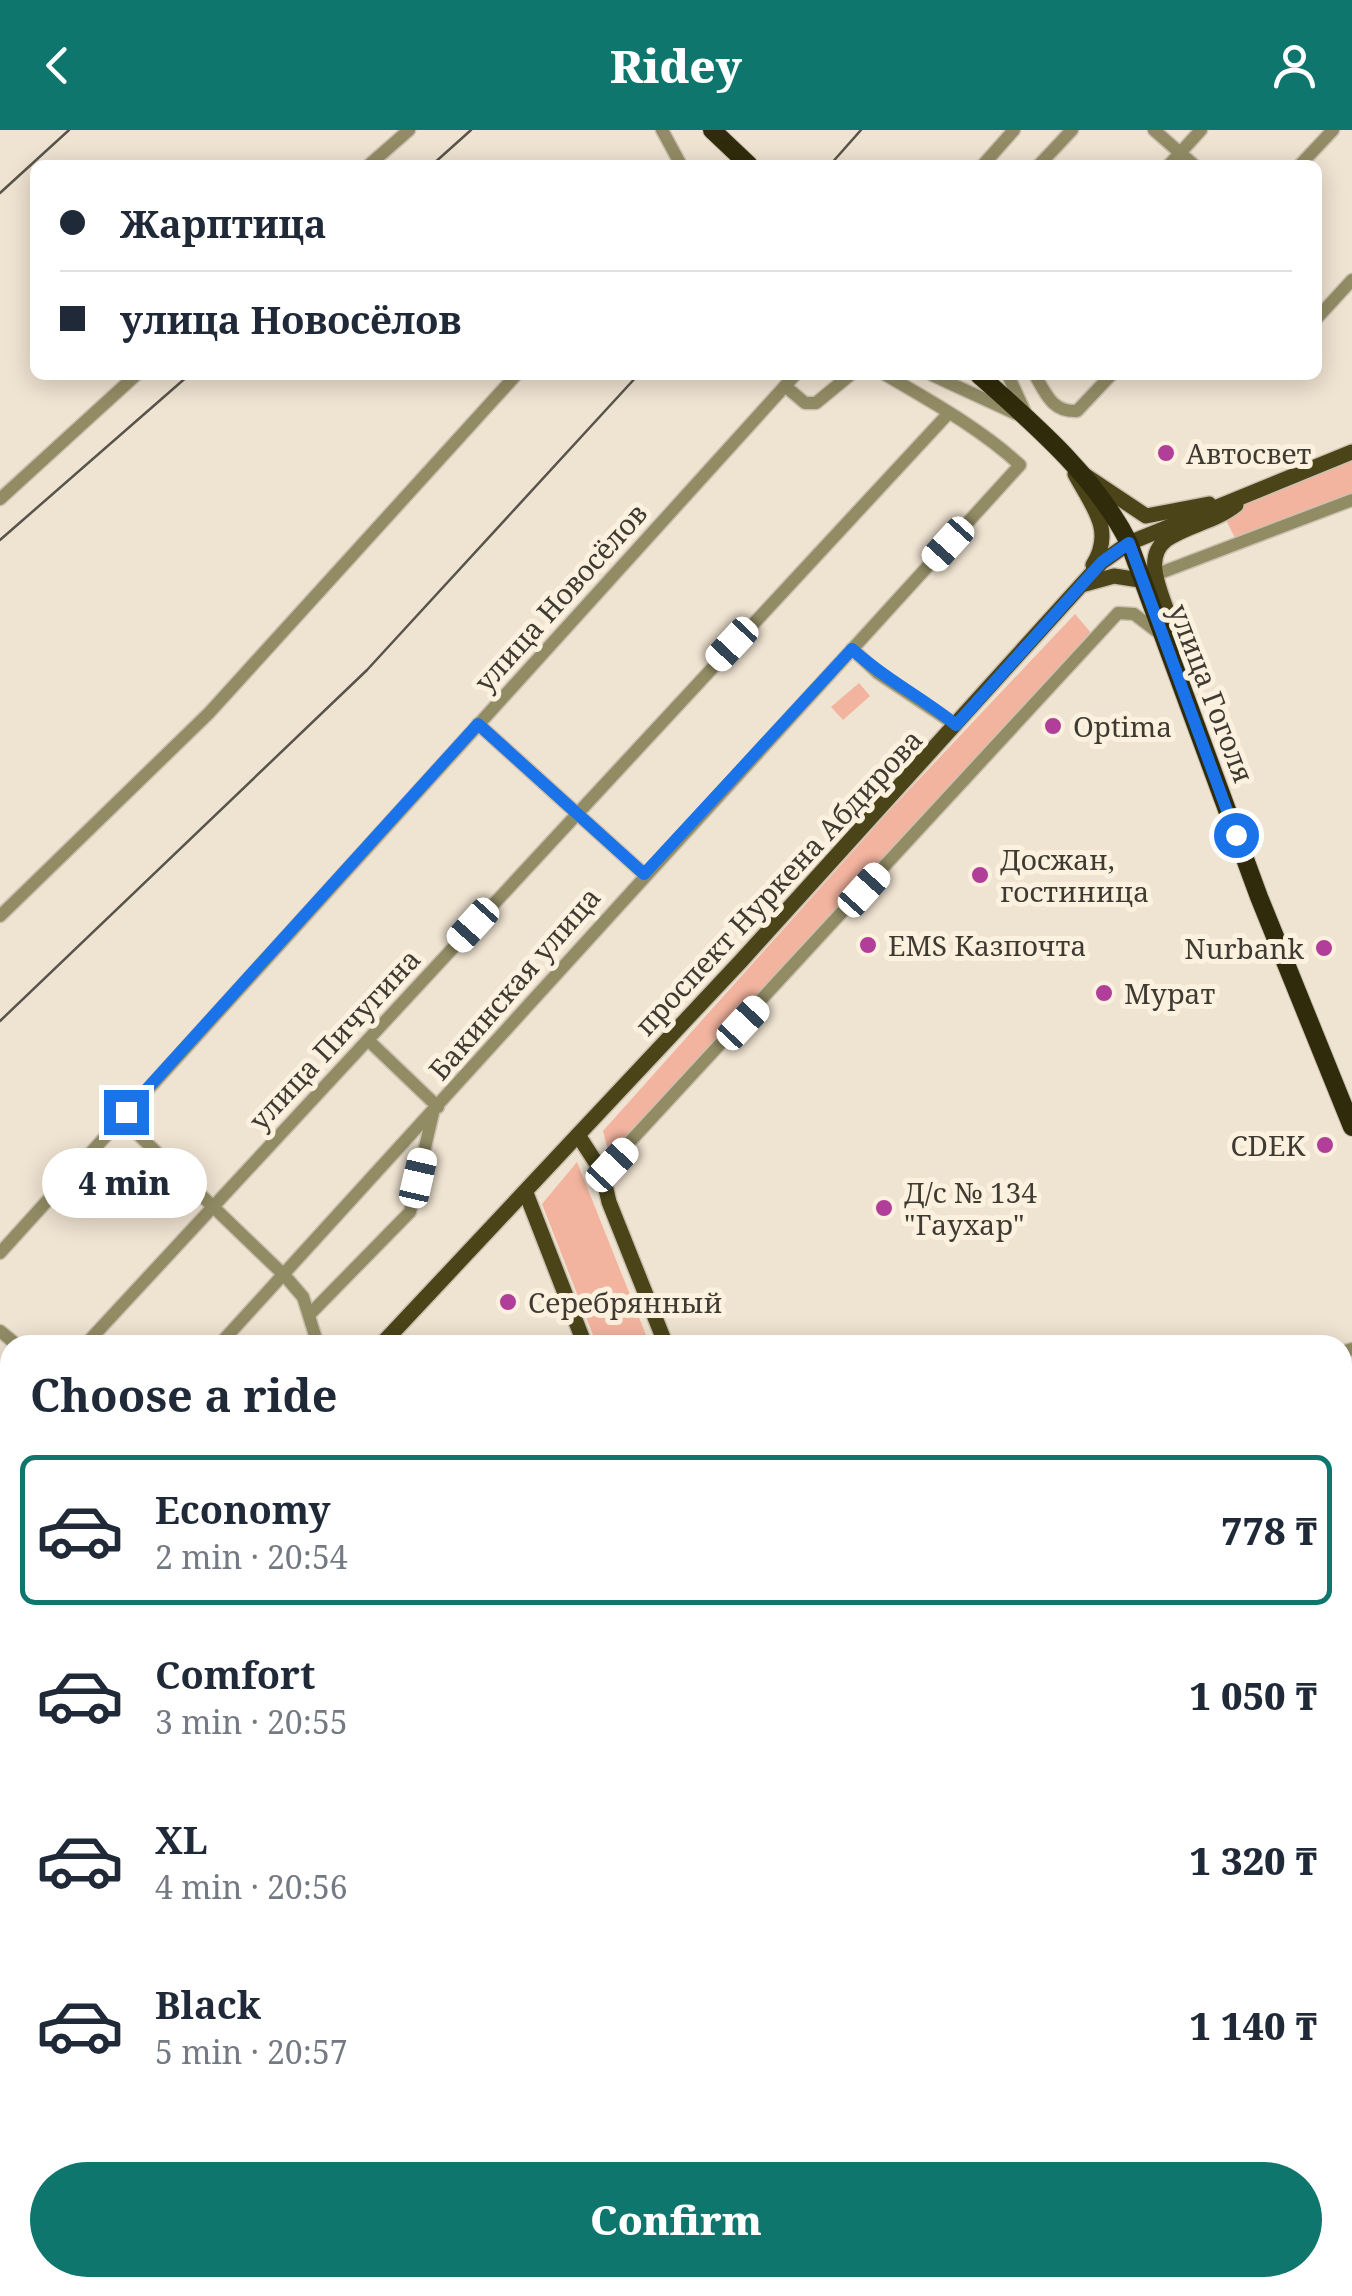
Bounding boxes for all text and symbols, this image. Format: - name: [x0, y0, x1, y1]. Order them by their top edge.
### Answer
- text: Ridey: [610, 35, 742, 96]
- icon: back: [30, 38, 85, 93]
- icon: person: [1267, 38, 1322, 93]
- text: Жарптица: [120, 197, 327, 249]
- text: улица Новосёлов: [120, 293, 461, 345]
- place label: Автосвет: [1186, 434, 1311, 472]
- marker: Автосвет: [1155, 442, 1177, 464]
- street label: улица Новосёлов: [465, 495, 655, 699]
- car: [917, 512, 979, 576]
- street label: улица Гоголя: [1161, 598, 1263, 788]
- car: [701, 612, 763, 676]
- place label: Optima: [1073, 707, 1172, 745]
- marker: Optima: [1042, 715, 1064, 737]
- street label: проспект Нуркена Абдирова: [626, 721, 930, 1043]
- route start: [1214, 813, 1259, 858]
- place label: Досжан, гостиница: [1000, 840, 1149, 910]
- car: [833, 858, 895, 922]
- marker: Досжан, гостиница: [969, 864, 991, 886]
- street label: Бакинская улица: [420, 879, 608, 1087]
- car: [442, 893, 504, 957]
- place label: EMS Казпочта: [888, 926, 1086, 964]
- place label: Nurbank: [1184, 929, 1305, 967]
- marker: EMS Казпочта: [857, 934, 879, 956]
- marker: Nurbank: [1313, 937, 1335, 959]
- street label: улица Пичугина: [240, 940, 428, 1138]
- place label: Мурат: [1124, 974, 1215, 1012]
- marker: Мурат: [1093, 982, 1115, 1004]
- car: [712, 991, 774, 1055]
- route end: [104, 1090, 149, 1135]
- place label: CDEK: [1230, 1126, 1305, 1164]
- car: [581, 1133, 643, 1197]
- marker: CDEK: [1314, 1134, 1336, 1156]
- car: [397, 1145, 439, 1211]
- callout: 4 min: [44, 1147, 208, 1217]
- text: 4 min: [79, 1161, 170, 1204]
- place label: Д/с № 134 "Гаухар": [904, 1173, 1037, 1243]
- marker: Д/с № 134 "Гаухар": [873, 1197, 895, 1219]
- place label: Серебрянный: [528, 1283, 722, 1321]
- marker: Серебрянный: [497, 1291, 519, 1313]
- text: Choose a ride: [30, 1364, 338, 1425]
- text: Economy: [155, 1483, 331, 1535]
- icon: car: [35, 1485, 125, 1575]
- text: 778 ₸: [1221, 1504, 1317, 1556]
- text: 2 min · 20:54: [155, 1535, 348, 1578]
- text: Comfort: [155, 1648, 315, 1700]
- icon: car: [35, 1650, 125, 1740]
- text: 1 050 ₸: [1190, 1669, 1317, 1721]
- text: 3 min · 20:55: [155, 1700, 348, 1743]
- text: XL: [155, 1813, 208, 1865]
- icon: car: [35, 1815, 125, 1905]
- text: 1 320 ₸: [1190, 1834, 1317, 1886]
- text: 4 min · 20:56: [155, 1865, 348, 1908]
- text: Black: [155, 1978, 261, 2030]
- icon: car: [35, 1980, 125, 2070]
- text: 1 140 ₸: [1190, 1999, 1317, 2051]
- text: 5 min · 20:57: [155, 2030, 348, 2073]
- button: Confirm: [30, 2162, 1322, 2277]

